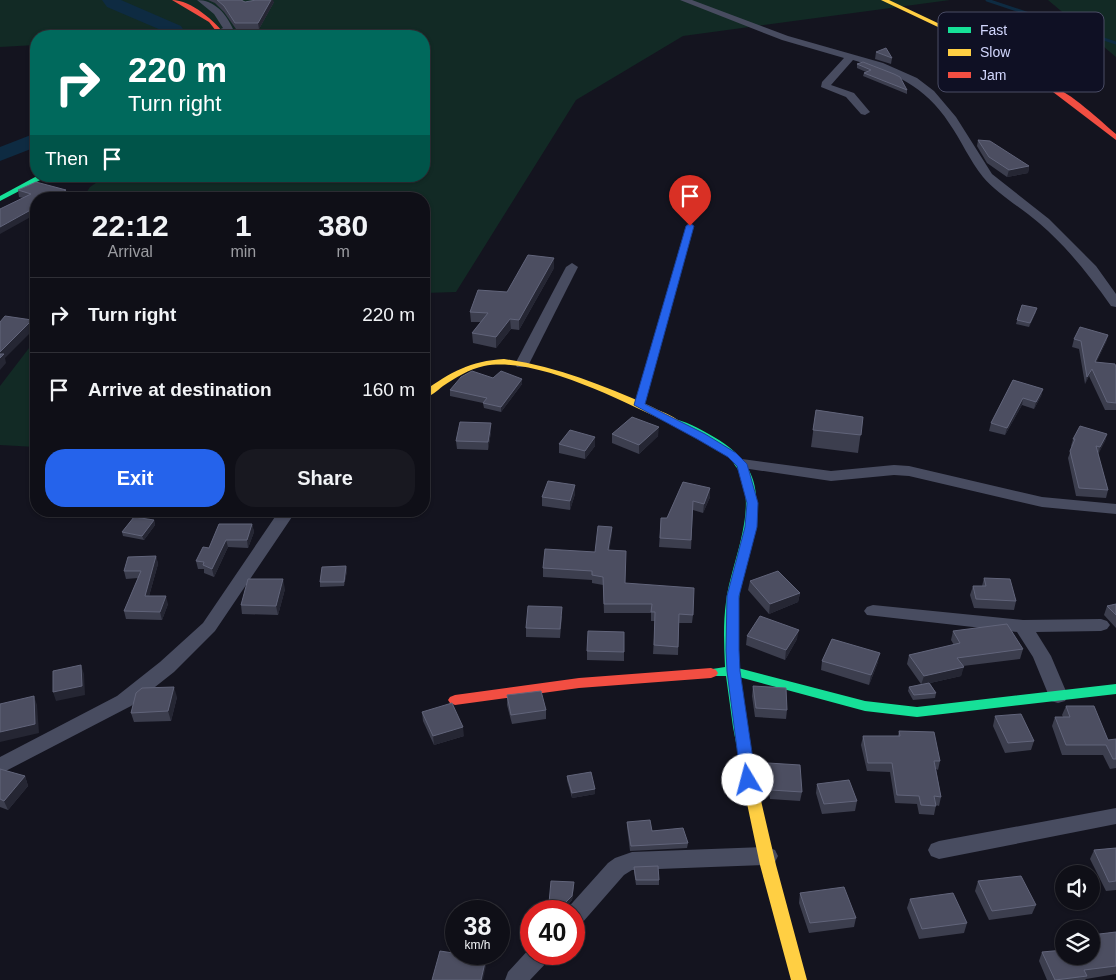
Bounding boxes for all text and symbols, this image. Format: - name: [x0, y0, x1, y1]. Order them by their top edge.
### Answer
- legend: [938, 12, 1104, 92]
- text: Fast: [980, 22, 1007, 38]
- text: Slow: [980, 44, 1011, 60]
- icon: right: [45, 50, 110, 115]
- text: 220 m: [128, 50, 227, 89]
- text: Jam: [980, 67, 1006, 83]
- text: Turn right: [128, 91, 221, 116]
- icon: arrive: [98, 145, 126, 173]
- text: Then: [45, 148, 88, 169]
- pin: [669, 175, 711, 226]
- icon: arrive: [676, 182, 704, 210]
- text: 22:12: [92, 209, 169, 242]
- text: 1: [235, 209, 252, 242]
- text: 380: [318, 209, 368, 242]
- text: Arrival: [108, 243, 153, 260]
- text: min: [230, 243, 256, 260]
- text: m: [336, 243, 350, 260]
- icon: right: [45, 301, 73, 329]
- text: Turn right: [88, 304, 176, 325]
- text: 220 m: [362, 304, 415, 325]
- icon: arrive: [45, 376, 73, 404]
- text: Arrive at destination: [88, 379, 272, 400]
- text: 160 m: [362, 379, 415, 400]
- button: Exit: [45, 449, 225, 507]
- button: Share: [235, 449, 415, 507]
- position arrow: [721, 753, 773, 805]
- map controls: [1055, 865, 1100, 965]
- button: sound: [1055, 865, 1100, 910]
- speed limit sign: 40: [520, 900, 585, 965]
- text: 38: [464, 912, 491, 940]
- button: layers: [1055, 920, 1100, 965]
- text: km/h: [464, 938, 491, 952]

